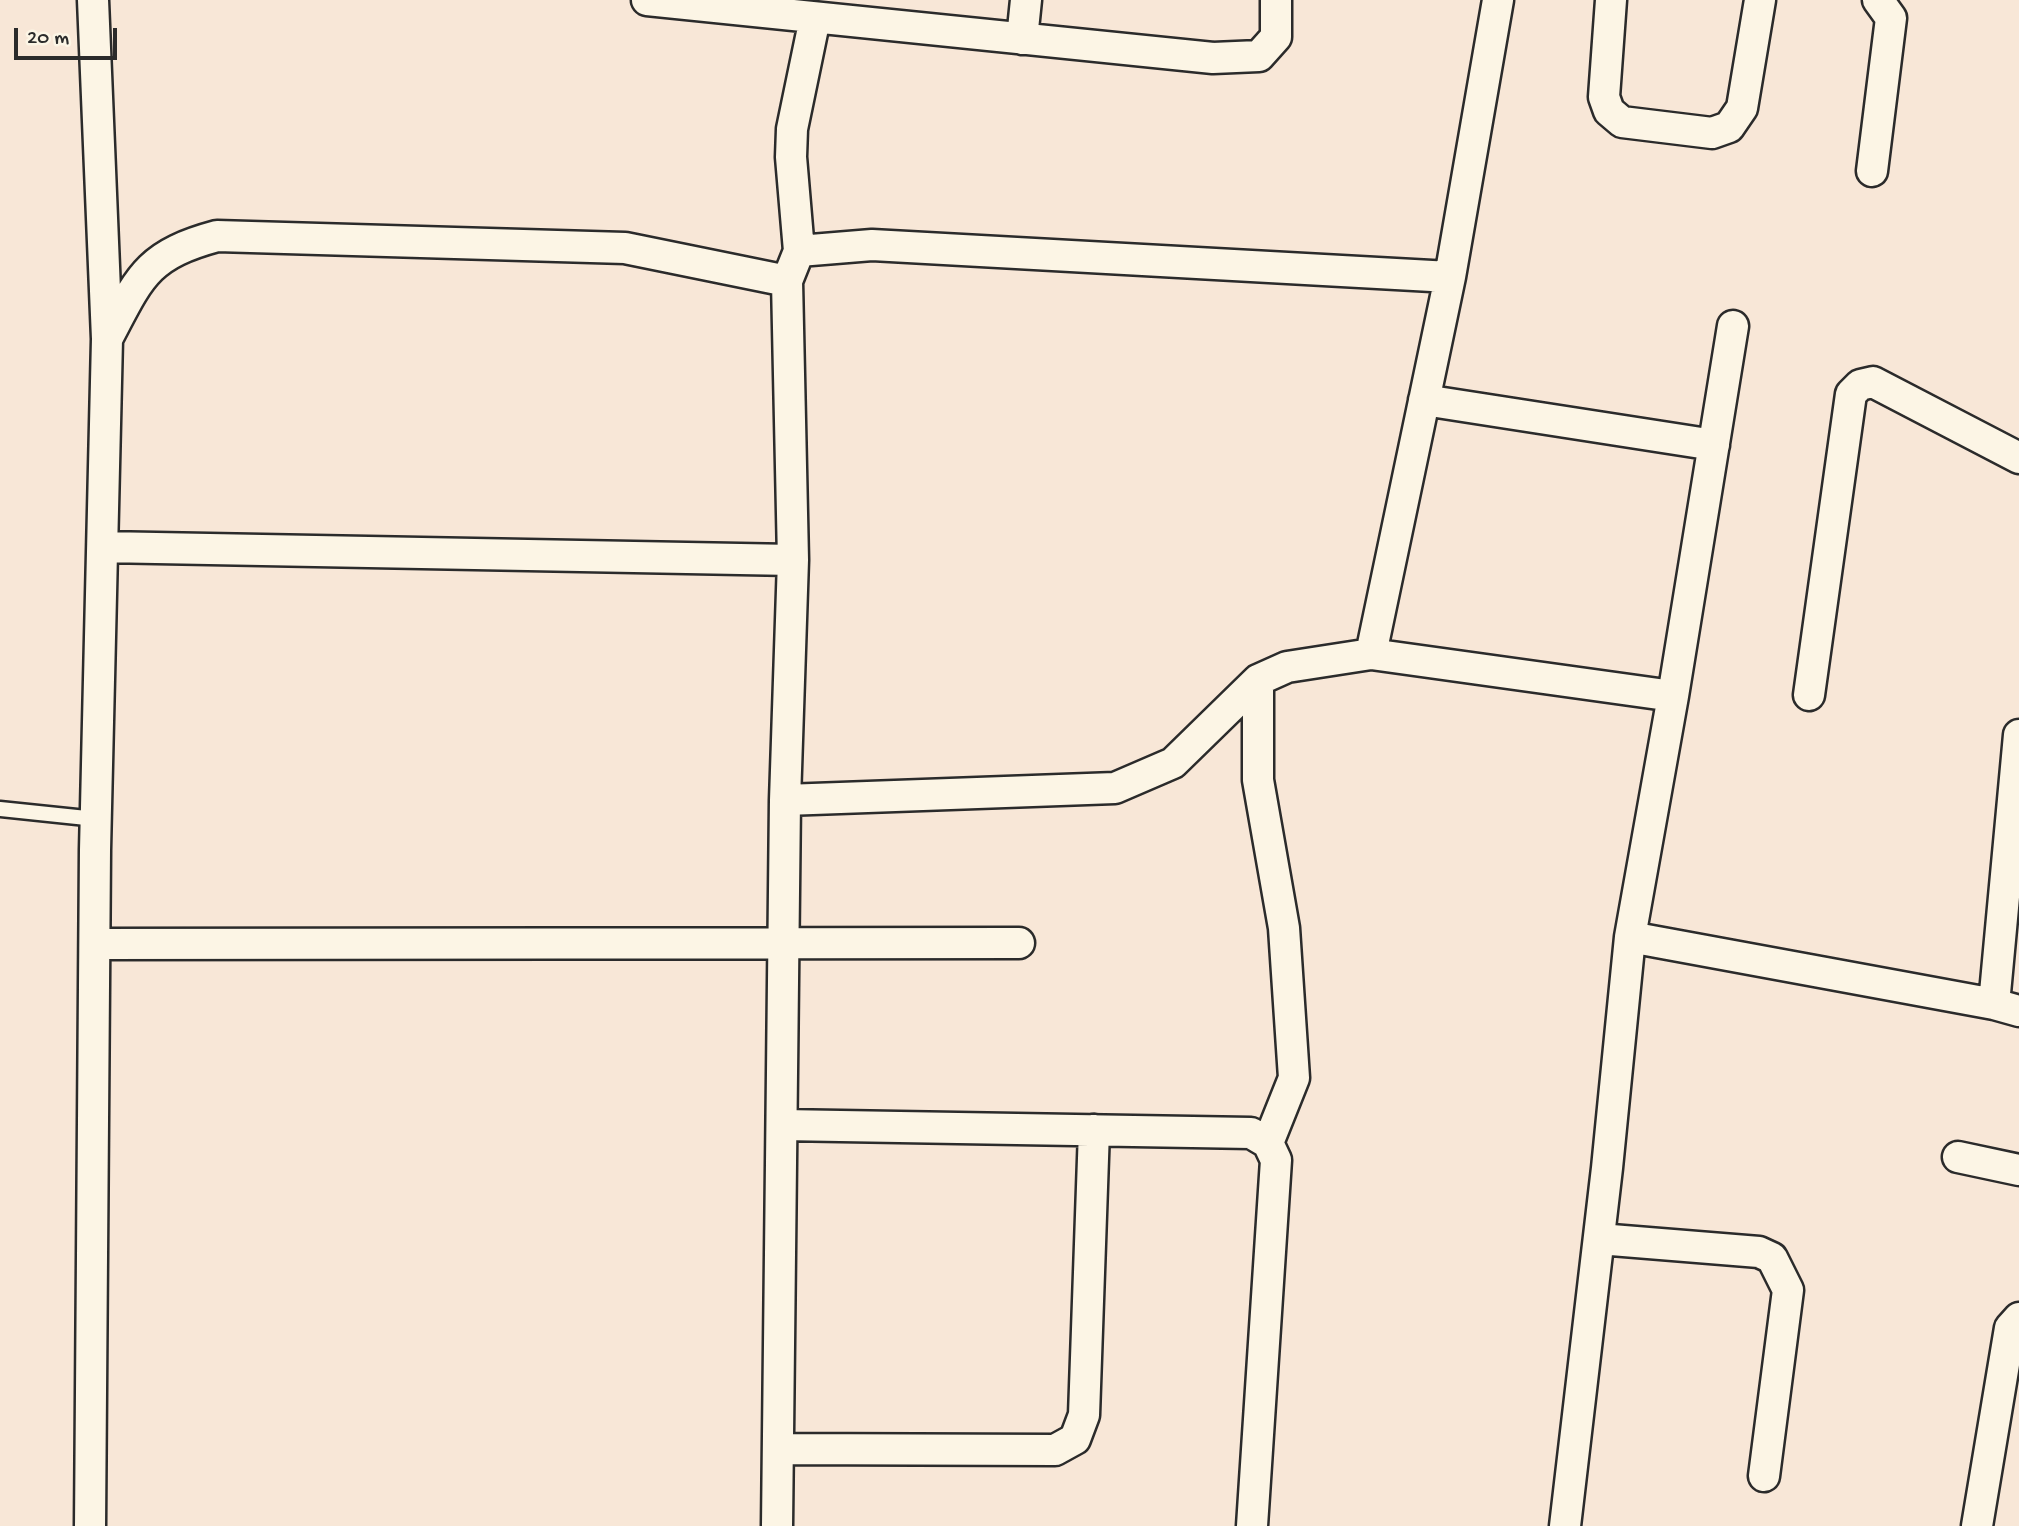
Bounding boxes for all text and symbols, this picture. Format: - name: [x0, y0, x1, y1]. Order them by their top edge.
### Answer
- scale bar: [18, 14, 121, 58]
- text: 20 m: [27, 27, 69, 52]

